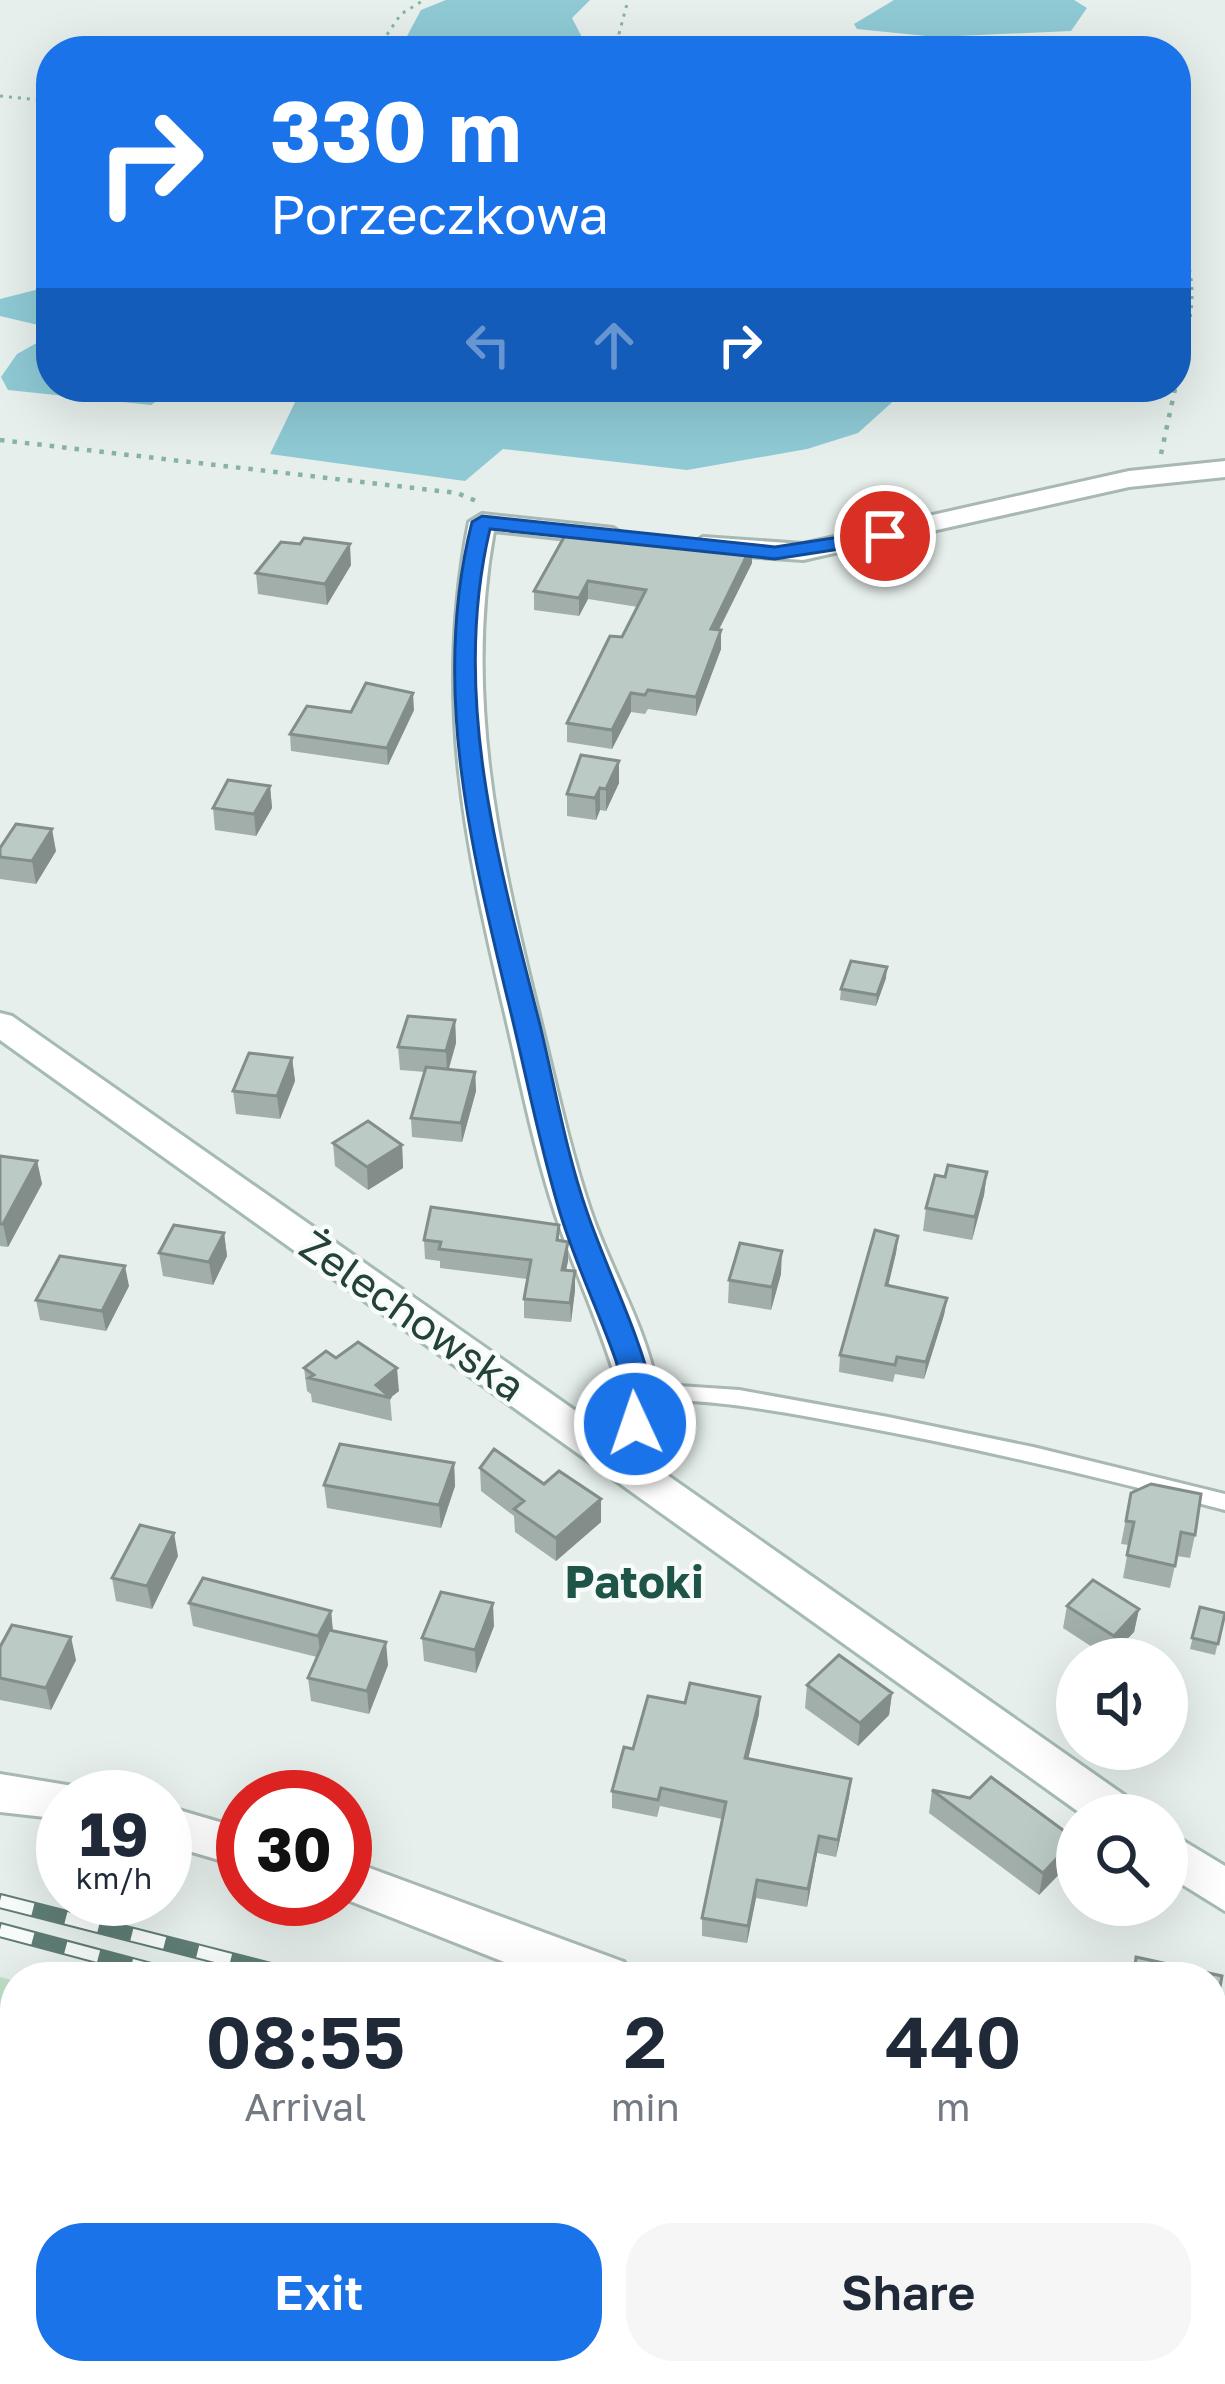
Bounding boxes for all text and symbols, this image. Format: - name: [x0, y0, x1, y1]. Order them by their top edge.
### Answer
- text: 330 m: [270, 80, 522, 180]
- icon: right: [72, 84, 228, 240]
- text: Porzeczkowa: [270, 181, 609, 246]
- icon: left: [455, 312, 521, 378]
- icon: ahead: [581, 312, 647, 378]
- icon: right: [707, 312, 773, 378]
- pin: [834, 485, 936, 587]
- icon: arrive: [852, 503, 918, 569]
- street label: Żelechowska: [291, 1219, 535, 1411]
- position arrow: [572, 1361, 698, 1487]
- district label: Patoki: [565, 1554, 704, 1608]
- map controls: [1056, 1638, 1188, 1926]
- button: sound: [1056, 1638, 1188, 1770]
- speed limit sign: 30: [216, 1770, 372, 1926]
- button: search: [1056, 1794, 1188, 1926]
- text: 19: [79, 1797, 148, 1869]
- text: km/h: [76, 1860, 152, 1896]
- text: 08:55: [205, 1997, 405, 2084]
- text: 2: [624, 1997, 667, 2084]
- text: 440: [885, 1997, 1022, 2084]
- text: Arrival: [244, 2083, 366, 2130]
- text: min: [611, 2083, 680, 2130]
- text: m: [936, 2083, 971, 2130]
- button: Exit: [36, 2223, 602, 2361]
- button: Share: [626, 2223, 1191, 2361]

